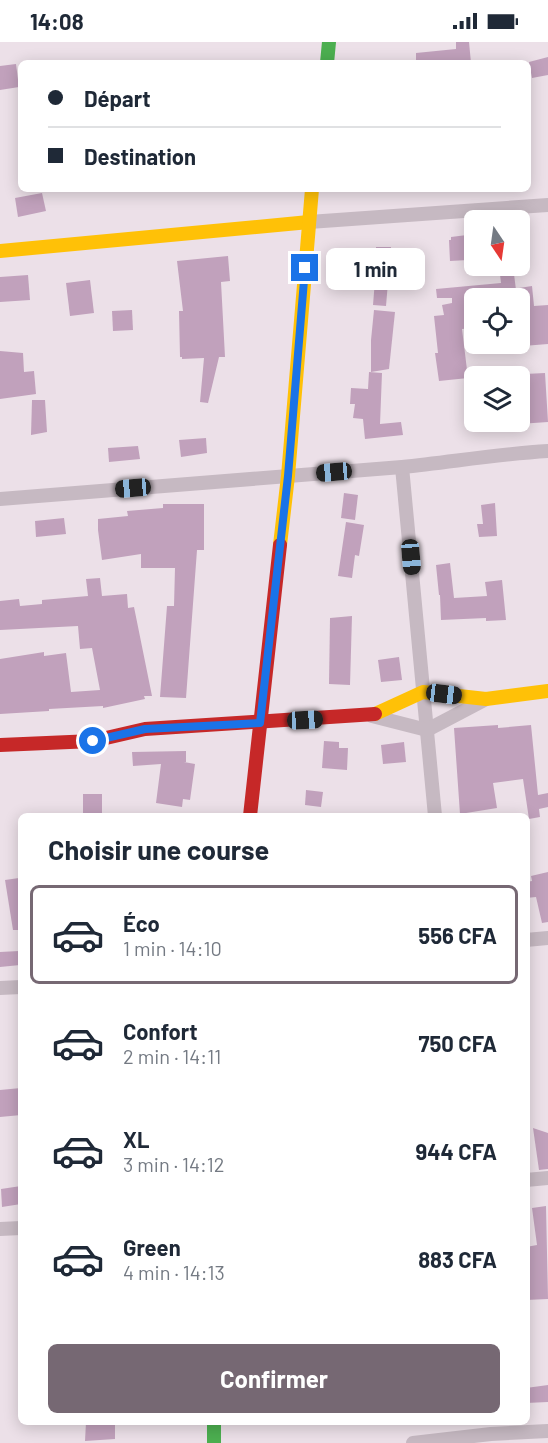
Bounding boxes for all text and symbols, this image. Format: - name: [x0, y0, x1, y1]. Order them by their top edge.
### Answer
- text: 14:08: [30, 8, 84, 34]
- text: Départ: [84, 85, 151, 111]
- text: Destination: [84, 143, 196, 169]
- north arrow: [464, 210, 530, 276]
- map controls: [464, 210, 530, 432]
- callout: 1 min: [326, 247, 425, 289]
- route end: [291, 254, 318, 281]
- text: 1 min: [354, 257, 397, 281]
- button: locate: [464, 288, 530, 354]
- button: layers: [464, 366, 530, 432]
- car: [315, 461, 353, 483]
- car: [114, 477, 152, 499]
- car: [400, 538, 422, 576]
- car: [425, 683, 463, 705]
- car: [287, 710, 323, 730]
- route start: [79, 727, 106, 754]
- text: Choisir une course: [48, 833, 269, 865]
- icon: car: [51, 908, 105, 962]
- text: Éco: [123, 910, 160, 936]
- text: 556 CFA: [418, 922, 497, 948]
- text: 1 min · 14:10: [123, 936, 222, 960]
- icon: car: [51, 1016, 105, 1070]
- text: Confort: [123, 1018, 198, 1044]
- text: 750 CFA: [419, 1030, 497, 1056]
- text: 2 min · 14:11: [123, 1044, 221, 1068]
- icon: car: [51, 1124, 105, 1178]
- text: XL: [123, 1126, 149, 1152]
- text: 944 CFA: [416, 1138, 497, 1164]
- text: 3 min · 14:12: [123, 1152, 224, 1176]
- icon: car: [51, 1232, 105, 1286]
- text: Green: [123, 1234, 181, 1260]
- text: 883 CFA: [418, 1246, 497, 1272]
- text: 4 min · 14:13: [123, 1260, 225, 1284]
- button: Confirmer: [48, 1344, 500, 1413]

